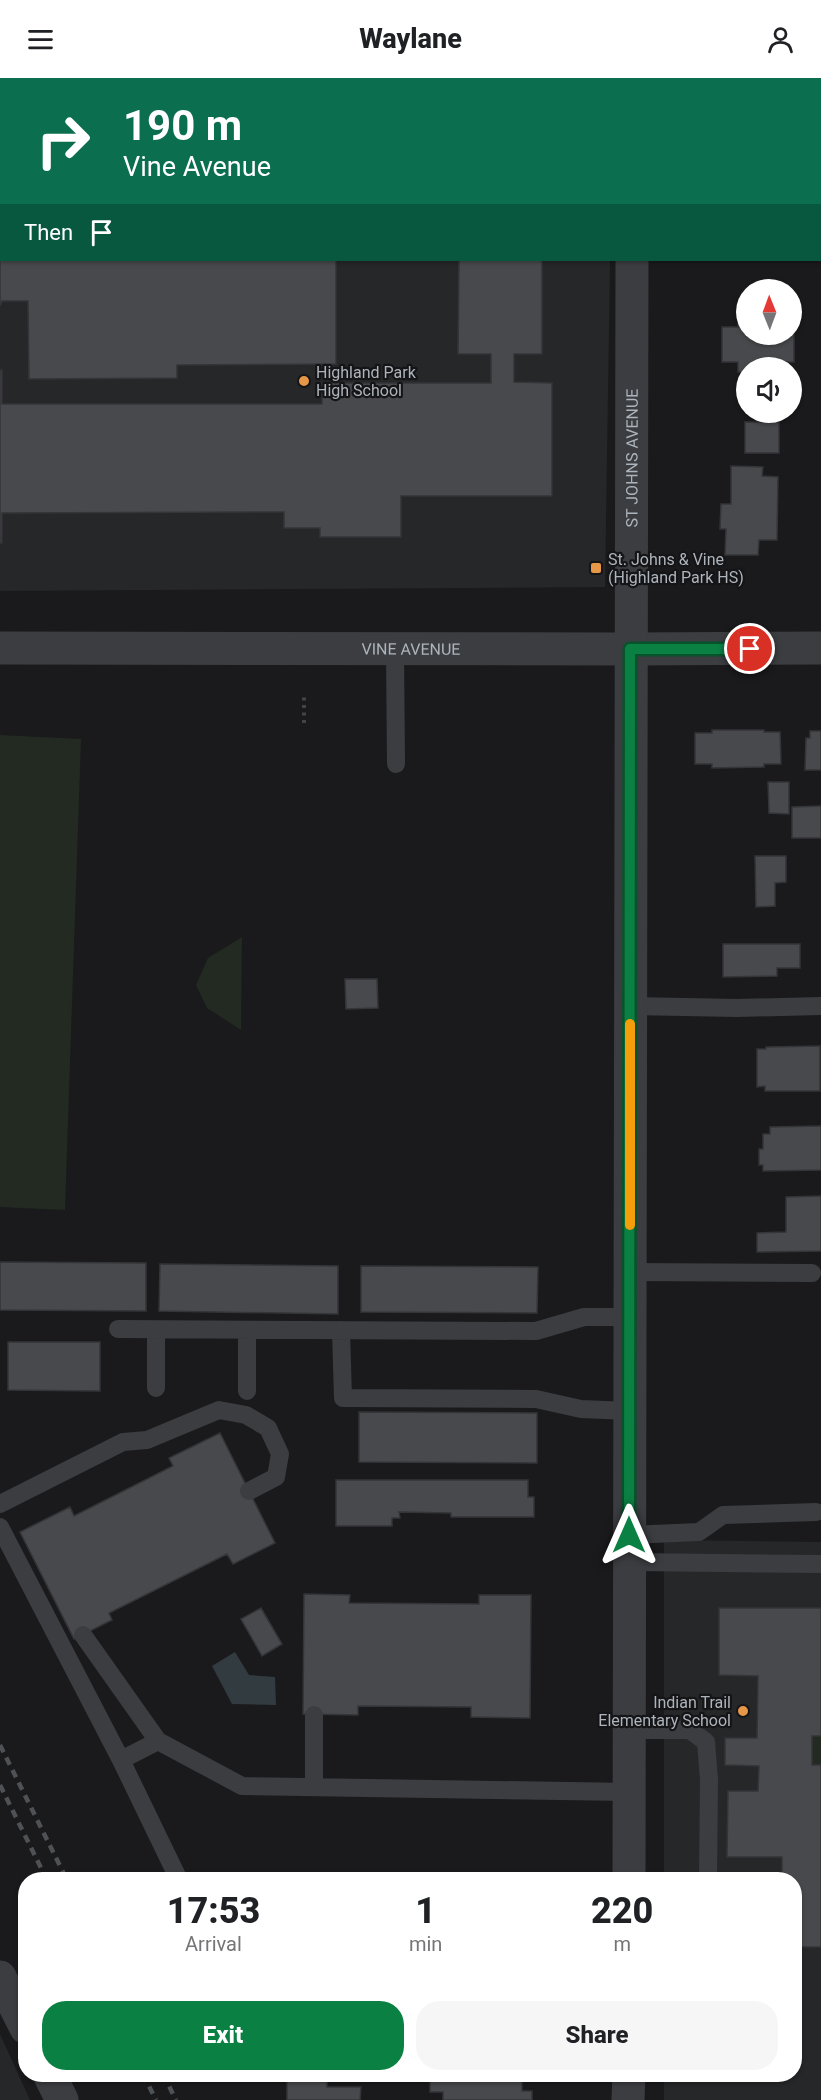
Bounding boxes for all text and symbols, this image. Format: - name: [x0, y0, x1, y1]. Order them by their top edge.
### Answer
- icon: menu: [24, 23, 57, 56]
- text: Waylane: [359, 23, 462, 55]
- icon: person: [764, 23, 797, 56]
- text: 190 m: [123, 101, 242, 150]
- icon: right: [24, 102, 102, 180]
- text: Vine Avenue: [123, 151, 271, 183]
- icon: arrive: [85, 216, 118, 249]
- text: Then: [24, 220, 73, 245]
- north arrow: [736, 279, 802, 345]
- map controls: [736, 279, 802, 423]
- button: sound: [736, 357, 802, 423]
- place label: Highland Park High School: [316, 363, 417, 400]
- marker: Highland Park High School: [297, 374, 311, 388]
- street label: ST JOHNS AVENUE: [622, 389, 641, 527]
- place label: St. Johns & Vine (Highland Park HS): [608, 550, 744, 587]
- marker: St. Johns & Vine (Highland Park HS): [589, 561, 603, 575]
- pin: [724, 623, 775, 674]
- icon: arrive: [733, 632, 766, 665]
- street label: VINE AVENUE: [362, 639, 460, 658]
- position arrow: [597, 1503, 661, 1567]
- place label: Indian Trail Elementary School: [598, 1693, 731, 1730]
- marker: Indian Trail Elementary School: [736, 1704, 750, 1718]
- text: 17:53: [167, 1890, 260, 1932]
- text: 1: [415, 1890, 436, 1932]
- text: 220: [591, 1890, 653, 1932]
- text: Arrival: [185, 1932, 242, 1956]
- text: min: [409, 1932, 442, 1956]
- text: m: [613, 1932, 631, 1956]
- button: Exit: [42, 2001, 404, 2070]
- button: Share: [416, 2001, 778, 2070]

